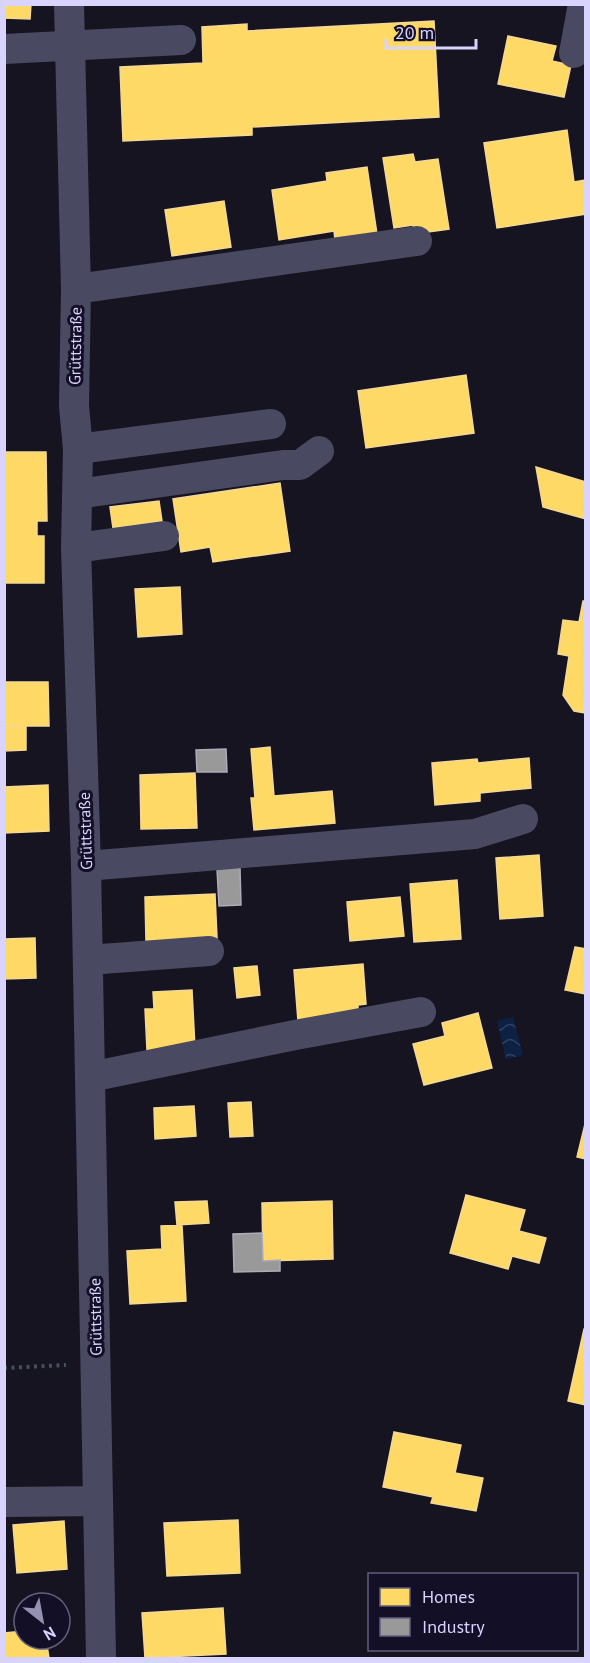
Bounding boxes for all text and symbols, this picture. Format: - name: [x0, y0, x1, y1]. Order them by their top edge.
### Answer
- scale bar: [386, 12, 476, 50]
- text: 20 m: [395, 21, 434, 44]
- street label: Grüttstraße: [64, 307, 86, 385]
- street label: Grüttstraße: [74, 792, 96, 870]
- street label: Grüttstraße: [84, 1278, 106, 1356]
- legend: [368, 1573, 578, 1651]
- text: Homes: [422, 1585, 475, 1608]
- north arrow: [12, 1591, 72, 1651]
- text: Industry: [422, 1615, 485, 1638]
- text: N: [40, 1623, 59, 1645]

